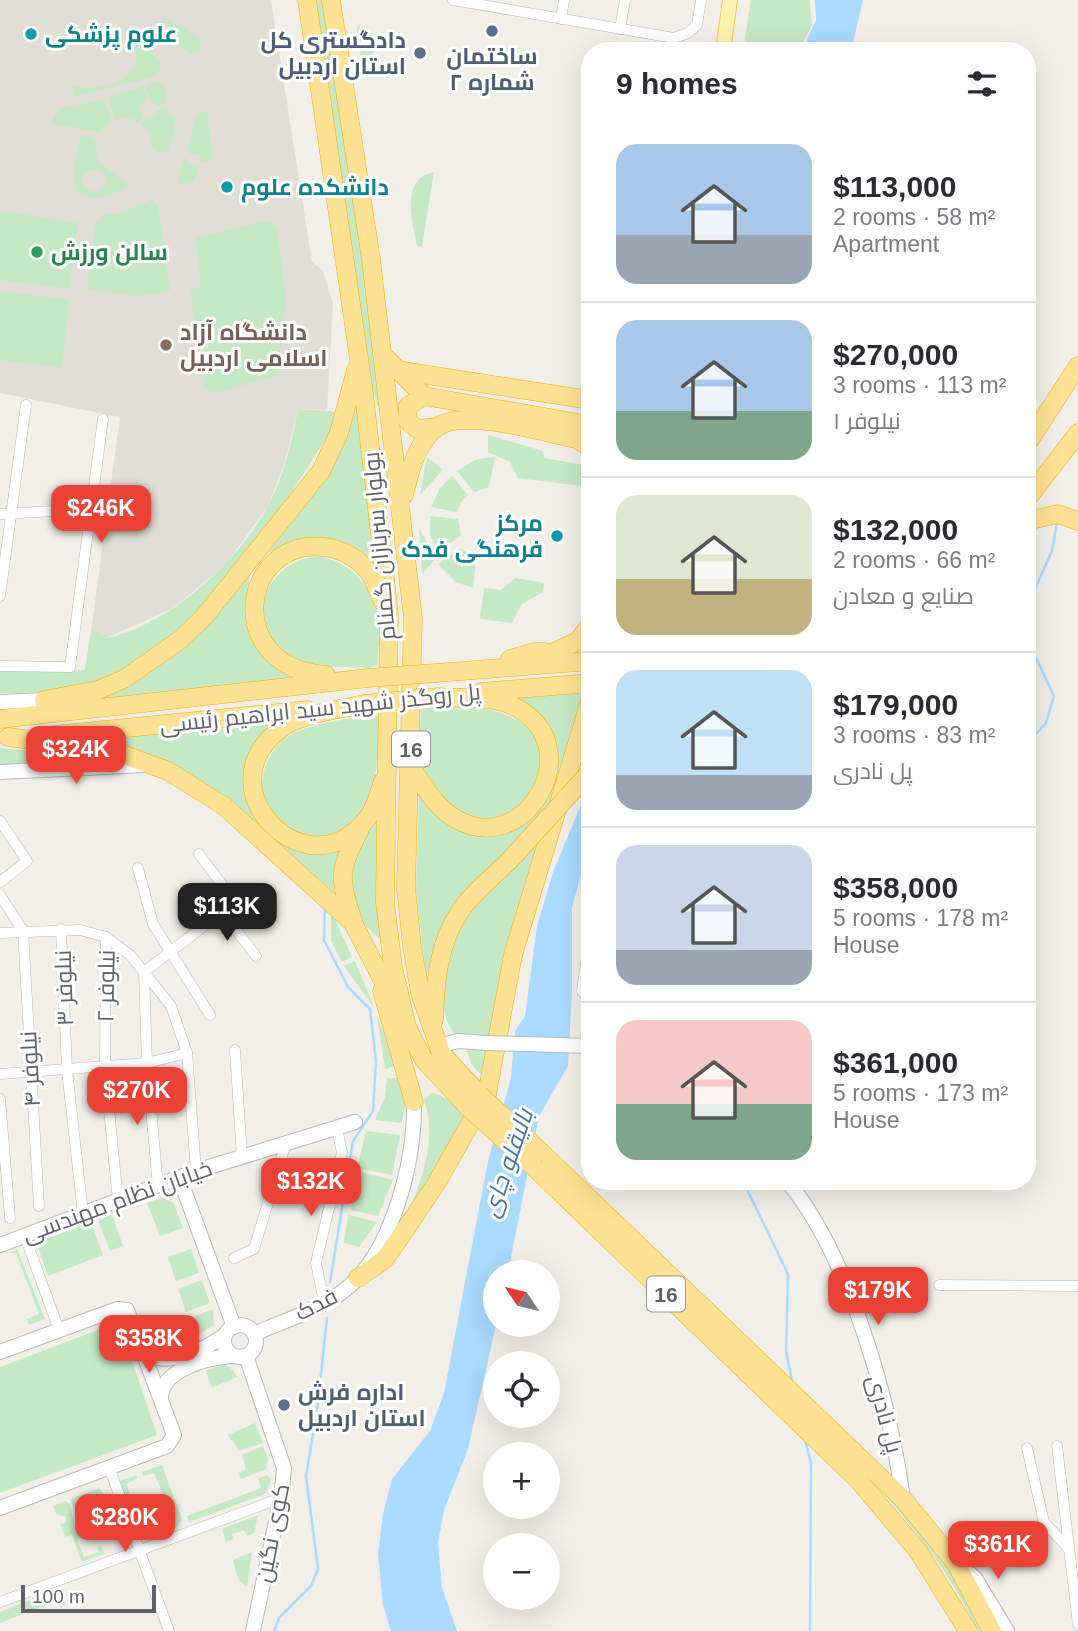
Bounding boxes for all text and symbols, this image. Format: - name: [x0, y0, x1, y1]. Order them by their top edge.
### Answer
- place label: علوم پزشکی: [45, 21, 177, 50]
- marker: ساختمان شماره ۲: [484, 23, 500, 39]
- marker: علوم پزشکی: [23, 26, 39, 42]
- place label: دادگستری کل استان اردبیل: [261, 27, 406, 80]
- place label: ساختمان شماره ۲: [446, 43, 538, 96]
- marker: دادگستری کل استان اردبیل: [412, 45, 428, 61]
- icon: filters: [963, 65, 1001, 103]
- text: 9 homes: [616, 67, 738, 100]
- text: $113,000: [833, 170, 956, 203]
- icon: home: [672, 172, 756, 256]
- place label: دانشکده علوم: [241, 174, 389, 203]
- marker: دانشکده علوم: [219, 179, 235, 195]
- text: 2 rooms · 58 m²: [833, 204, 995, 230]
- text: Apartment: [833, 231, 939, 257]
- place label: سالن ورزش: [51, 239, 168, 266]
- marker: سالن ورزش: [29, 244, 45, 260]
- place label: دانشگاه آزاد اسلامی اردبیل: [180, 319, 328, 372]
- marker: دانشگاه آزاد اسلامی اردبیل: [158, 337, 174, 353]
- text: $270,000: [833, 338, 958, 371]
- icon: home: [672, 348, 756, 432]
- text: 3 rooms · 113 m²: [833, 372, 1006, 398]
- text: نیلوفر ۱: [833, 408, 901, 434]
- street label: بولوار سربازان گمنام: [358, 450, 403, 641]
- pin: $246K: [52, 486, 150, 545]
- text: $246K: [67, 495, 135, 521]
- place label: مرکز فرهنگی فدک: [401, 510, 543, 563]
- text: $132,000: [833, 513, 958, 546]
- icon: home: [672, 523, 756, 607]
- marker: مرکز فرهنگی فدک: [549, 528, 565, 544]
- text: 2 rooms · 66 m²: [833, 547, 995, 573]
- text: صنایع و معادن: [833, 583, 974, 609]
- street label: پل روگذر شهید سید ابراهیم رئیسی: [158, 678, 482, 741]
- text: $179,000: [833, 688, 958, 721]
- icon: home: [672, 698, 756, 782]
- text: 3 rooms · 83 m²: [833, 722, 995, 748]
- pin: $324K: [27, 726, 125, 786]
- road number: 16: [392, 732, 430, 766]
- text: $324K: [42, 736, 110, 762]
- text: پل نادری: [833, 758, 912, 784]
- text: $358,000: [833, 871, 958, 904]
- icon: home: [672, 873, 756, 957]
- pin: $113K: [178, 884, 276, 943]
- text: $113K: [194, 893, 260, 919]
- text: 5 rooms · 178 m²: [833, 905, 1008, 931]
- text: House: [833, 932, 899, 958]
- street label: نیلوفر ۲: [92, 949, 120, 1023]
- street label: نیلوفر ۳: [50, 950, 78, 1026]
- street label: نیلوفر ۴: [15, 1030, 45, 1108]
- text: $361,000: [833, 1046, 958, 1079]
- icon: home: [672, 1048, 756, 1132]
- pin: $270K: [88, 1068, 186, 1127]
- text: $270K: [103, 1077, 171, 1103]
- text: 5 rooms · 173 m²: [833, 1080, 1008, 1106]
- water label: بالیقلو چای: [476, 1104, 541, 1221]
- text: House: [833, 1107, 899, 1133]
- street label: خیابان نظام مهندسی: [18, 1155, 217, 1250]
- pin: $132K: [262, 1158, 360, 1218]
- text: $132K: [277, 1168, 345, 1194]
- north arrow: [483, 1260, 560, 1337]
- map controls: [483, 1260, 560, 1610]
- pin: $179K: [829, 1268, 927, 1327]
- road number: 16: [647, 1276, 685, 1312]
- text: $179K: [844, 1277, 912, 1303]
- street label: فدک: [290, 1282, 342, 1326]
- pin: $358K: [100, 1316, 198, 1375]
- text: $358K: [115, 1325, 183, 1351]
- button: locate: [483, 1351, 560, 1428]
- street label: پل نادری: [860, 1372, 908, 1456]
- place label: اداره فرش استان اردبیل: [298, 1379, 426, 1432]
- marker: اداره فرش استان اردبیل: [276, 1397, 292, 1413]
- button: +: [483, 1442, 560, 1519]
- street label: کوی نگین: [250, 1481, 295, 1585]
- pin: $280K: [76, 1494, 174, 1554]
- text: $280K: [91, 1504, 159, 1530]
- pin: $361K: [949, 1522, 1047, 1581]
- text: $361K: [964, 1531, 1032, 1557]
- button: −: [483, 1533, 560, 1610]
- scale bar: [21, 1582, 156, 1614]
- text: 100 m: [32, 1586, 85, 1607]

